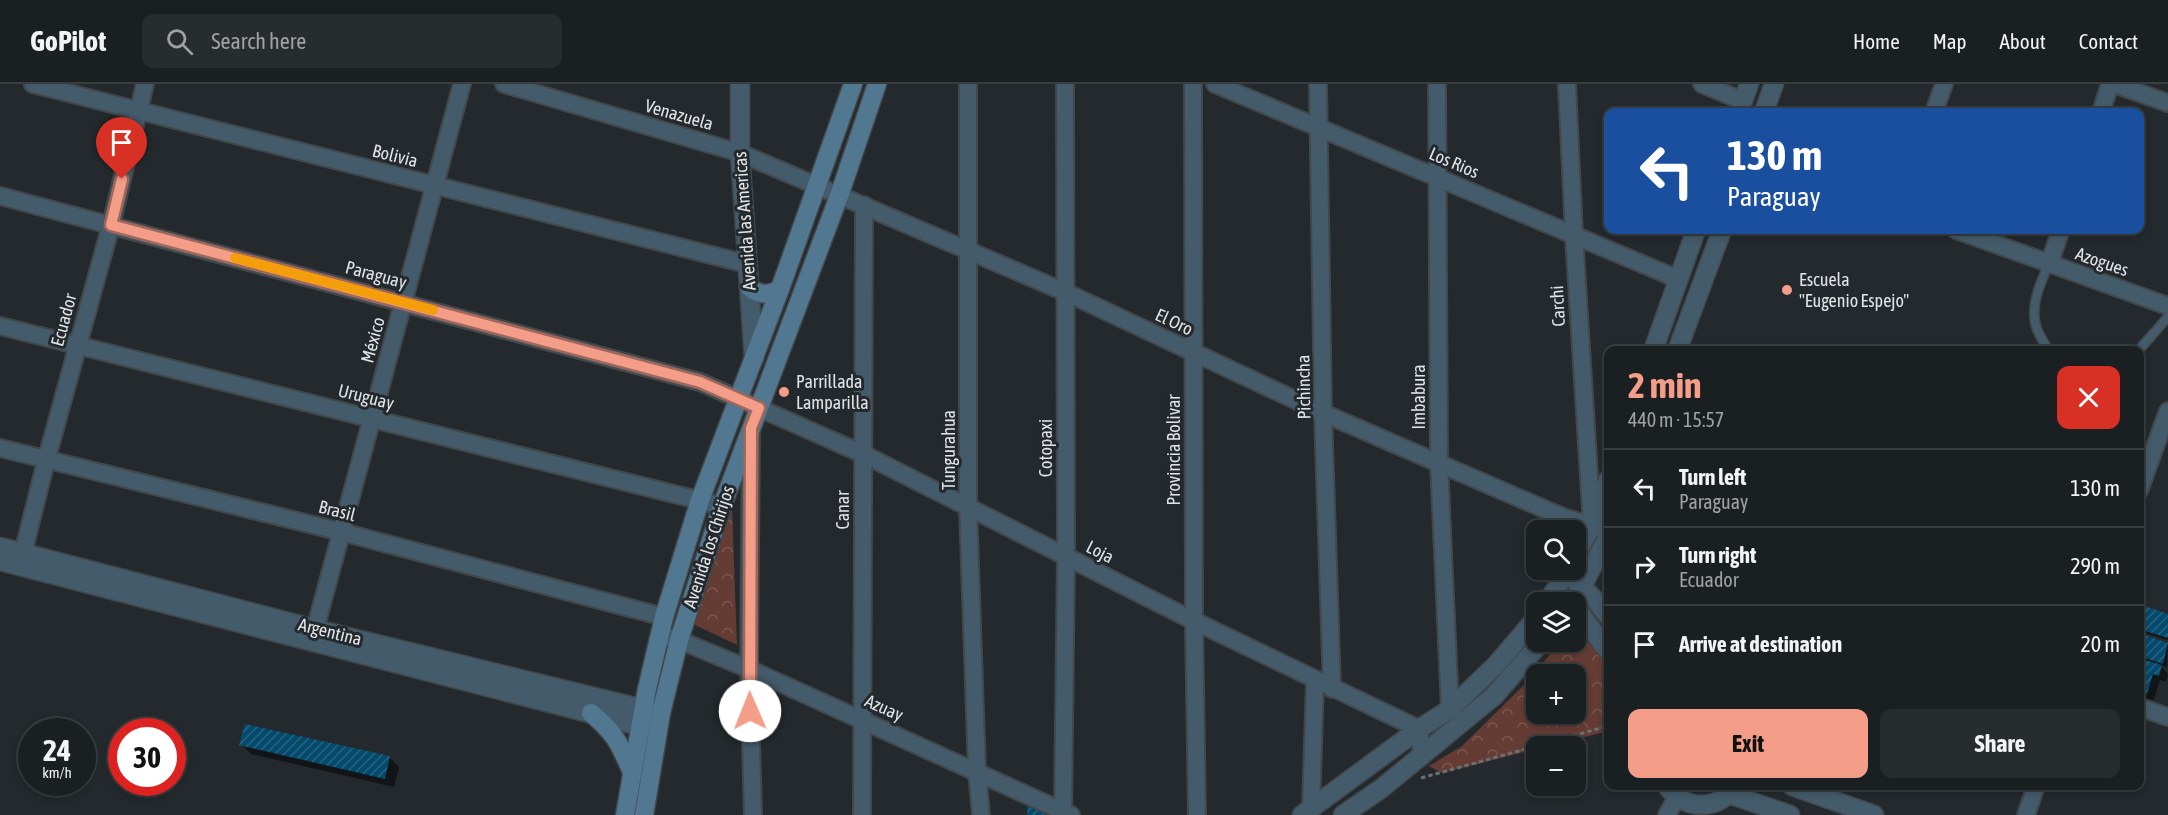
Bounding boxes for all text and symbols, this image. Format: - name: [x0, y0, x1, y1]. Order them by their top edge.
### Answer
- search box: [142, 14, 562, 68]
- text: GoPilot: [30, 25, 106, 57]
- icon: search: [163, 25, 196, 58]
- text: Search here: [211, 28, 306, 54]
- text: Home: [1853, 29, 1900, 53]
- text: Map: [1933, 29, 1967, 53]
- text: About: [2000, 29, 2046, 53]
- text: Contact: [2079, 29, 2138, 53]
- street label: Venazuela: [643, 95, 716, 134]
- pin: [96, 117, 147, 179]
- icon: arrive: [105, 126, 138, 159]
- text: 130 m: [1727, 131, 1822, 179]
- icon: left: [1628, 132, 1706, 210]
- street label: Bolivia: [370, 140, 420, 171]
- street label: Los Rios: [1426, 143, 1482, 182]
- street label: Avenida las Americas: [729, 151, 760, 291]
- text: Paraguay: [1727, 181, 1821, 212]
- street label: Azogues: [2073, 243, 2131, 280]
- street label: Paraguay: [343, 256, 409, 293]
- place label: Escuela "Eugenio Espejo": [1799, 269, 1909, 311]
- marker: Escuela "Eugenio Espejo": [1780, 283, 1794, 297]
- street label: Carchi: [1546, 285, 1569, 327]
- street label: Ecuador: [46, 291, 81, 349]
- street label: El Oro: [1152, 304, 1196, 339]
- street label: México: [356, 315, 389, 365]
- street label: Pichincha: [1292, 355, 1315, 419]
- text: 2 min: [1628, 364, 1702, 406]
- street label: Imbabura: [1408, 365, 1429, 430]
- button: close: [2057, 366, 2120, 429]
- place label: Parrillada Lamparilla: [796, 371, 869, 413]
- street label: Uruguay: [336, 379, 396, 414]
- marker: Parrillada Lamparilla: [777, 385, 791, 399]
- street label: Provincia Bolivar: [1163, 394, 1184, 506]
- text: 440 m · 15:57: [1628, 408, 1724, 431]
- street label: Tungurahua: [938, 410, 959, 490]
- street label: Cotopaxi: [1035, 419, 1056, 477]
- text: Turn left: [1679, 464, 1746, 490]
- icon: left: [1628, 472, 1661, 505]
- text: 130 m: [2070, 475, 2120, 501]
- street label: Avenida los Chirijos: [679, 483, 738, 611]
- street label: Canar: [832, 490, 853, 529]
- text: Paraguay: [1679, 490, 1748, 513]
- street label: Brasil: [317, 496, 358, 525]
- map controls: [1526, 520, 1586, 796]
- button: search: [1526, 520, 1586, 580]
- street label: Loja: [1083, 536, 1117, 567]
- text: Turn right: [1679, 542, 1756, 568]
- icon: right: [1628, 550, 1661, 583]
- text: 290 m: [2070, 553, 2120, 579]
- text: Ecuador: [1679, 568, 1739, 591]
- button: layers: [1526, 592, 1586, 652]
- street label: Argentina: [296, 614, 364, 649]
- icon: arrive: [1628, 628, 1661, 661]
- text: Arrive at destination: [1679, 631, 1842, 657]
- text: 20 m: [2080, 631, 2120, 657]
- button: +: [1526, 664, 1586, 724]
- position arrow: [718, 679, 782, 743]
- street label: Azuay: [862, 690, 907, 725]
- button: Exit: [1628, 709, 1868, 778]
- button: Share: [1880, 709, 2120, 778]
- speed limit sign: 30: [108, 718, 186, 796]
- text: 24: [43, 733, 71, 767]
- button: −: [1526, 736, 1586, 796]
- text: km/h: [42, 764, 72, 781]

